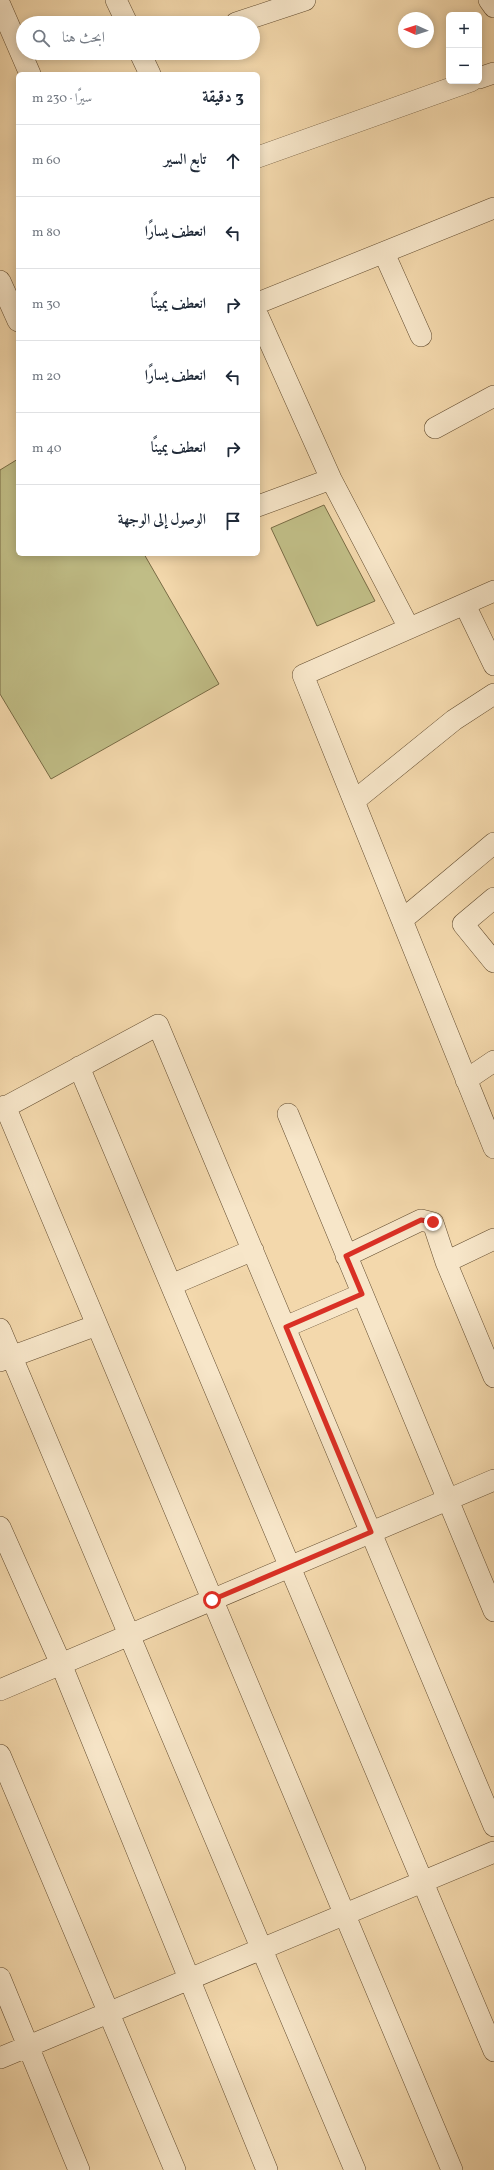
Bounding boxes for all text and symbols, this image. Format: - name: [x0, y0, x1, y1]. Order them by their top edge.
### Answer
- north arrow: [398, 12, 434, 48]
- map controls: [446, 12, 482, 84]
- button: +: [446, 12, 482, 48]
- search box: [16, 16, 260, 60]
- icon: search: [30, 27, 52, 49]
- text: ابحث هنا: [62, 28, 105, 49]
- button: −: [446, 48, 482, 84]
- text: 3 دقيقة: [202, 86, 244, 109]
- text: سيرًا · 230 m: [32, 90, 92, 108]
- text: تابع السير: [164, 150, 206, 171]
- icon: ahead: [222, 150, 244, 172]
- text: 60 m: [32, 152, 61, 170]
- text: انعطف يسارًا: [145, 222, 206, 243]
- icon: left: [222, 222, 244, 244]
- text: 80 m: [32, 224, 61, 242]
- text: انعطف يمينًا: [151, 294, 206, 315]
- icon: right: [222, 294, 244, 316]
- text: 30 m: [32, 296, 60, 314]
- text: انعطف يسارًا: [145, 366, 206, 387]
- icon: left: [222, 366, 244, 388]
- text: 20 m: [32, 368, 61, 386]
- text: انعطف يمينًا: [151, 438, 206, 459]
- icon: right: [222, 438, 244, 460]
- text: 40 m: [32, 440, 61, 458]
- text: الوصول إلى الوجهة: [118, 510, 206, 531]
- icon: arrive: [222, 510, 244, 532]
- route end: [424, 1213, 442, 1231]
- route start: [203, 1591, 221, 1609]

